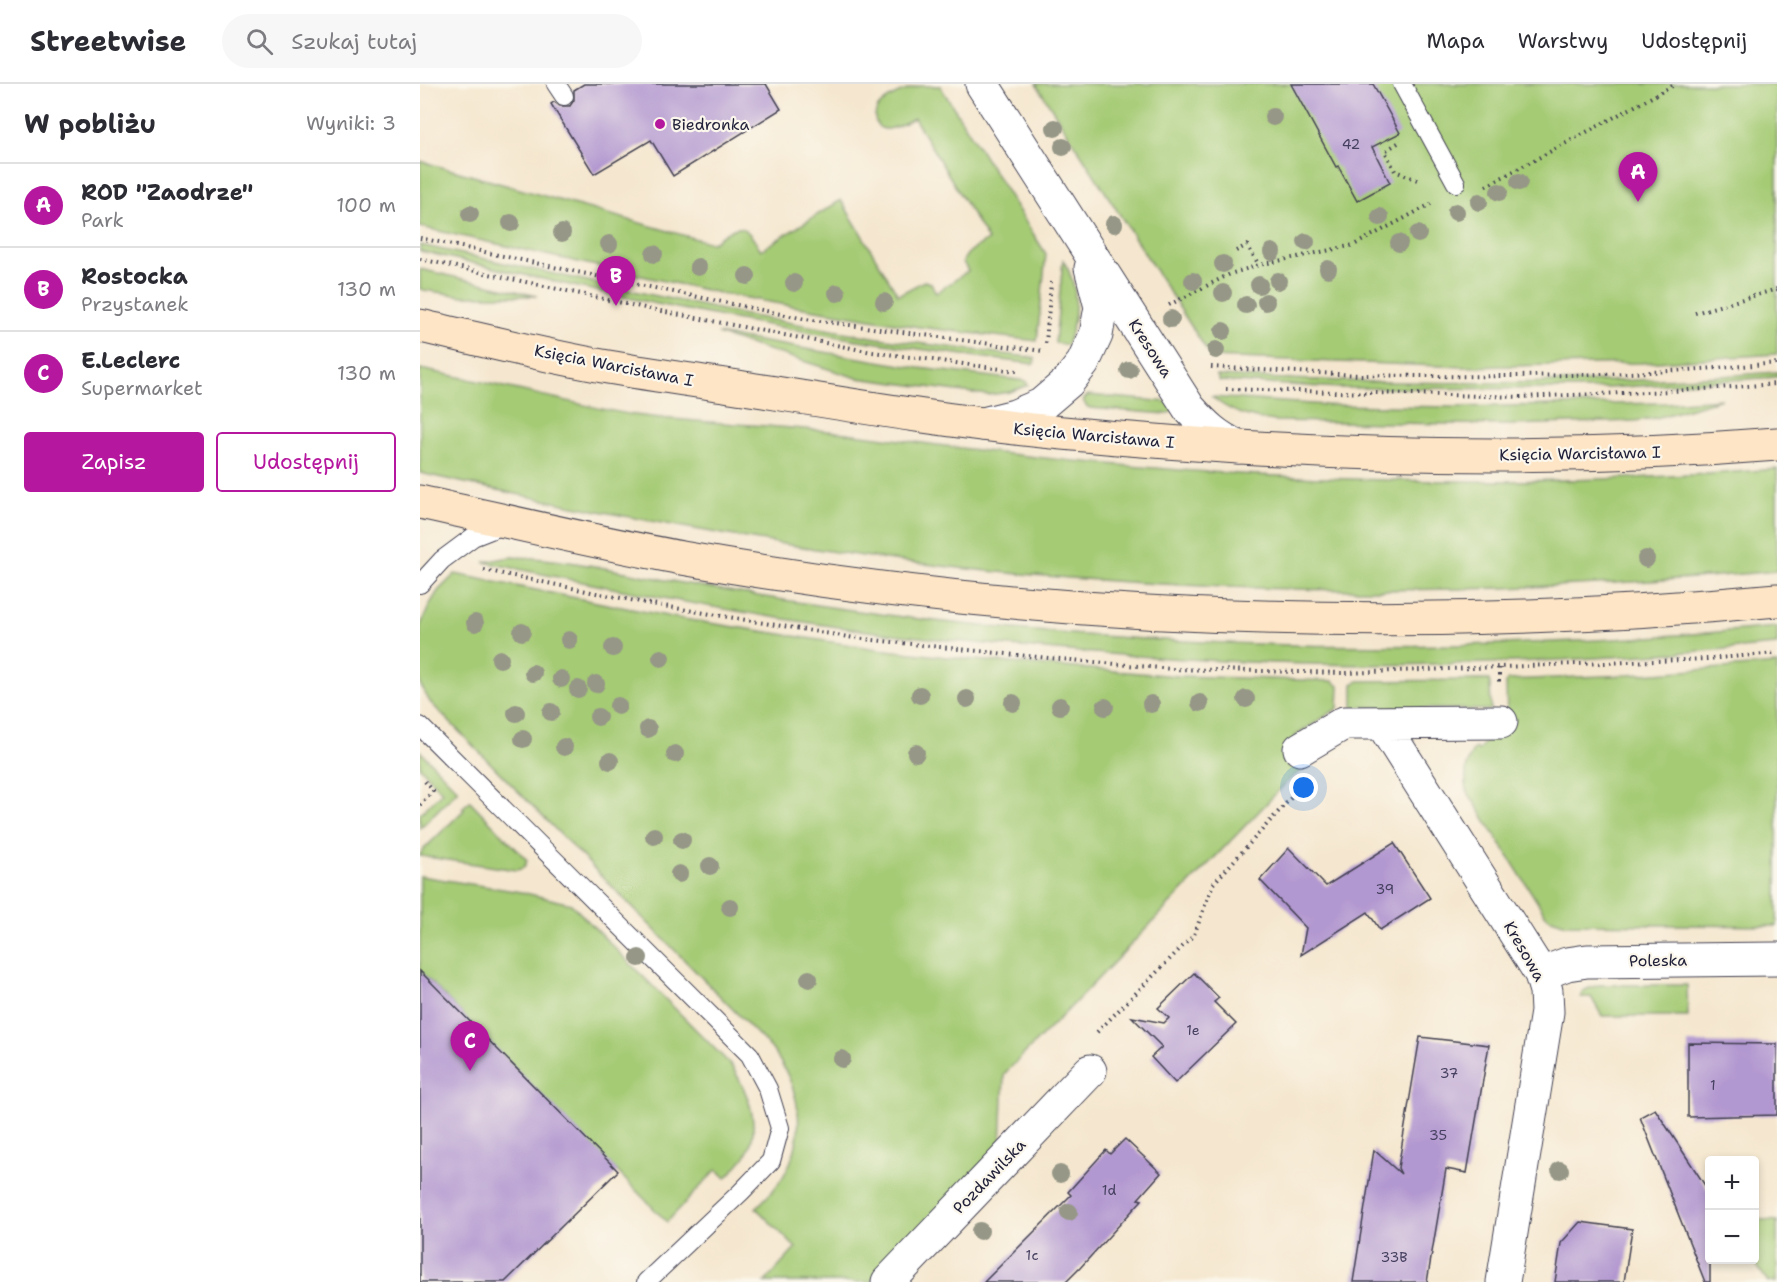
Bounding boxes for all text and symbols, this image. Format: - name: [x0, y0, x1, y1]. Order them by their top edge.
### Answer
- search box: [222, 14, 642, 68]
- text: Streetwise: [30, 22, 186, 60]
- icon: search: [243, 25, 276, 58]
- text: Szukaj tutaj: [291, 27, 417, 56]
- text: Mapa: [1427, 27, 1485, 55]
- text: Warstwy: [1518, 27, 1608, 55]
- text: Udostępnij: [1641, 27, 1747, 55]
- text: W pobliżu: [24, 106, 156, 141]
- text: Wyniki: 3: [306, 110, 396, 136]
- place label: Biedronka: [672, 114, 750, 135]
- marker: Biedronka: [653, 117, 667, 131]
- house number: 42: [1342, 135, 1360, 153]
- pin: A: [1618, 152, 1658, 202]
- text: ROD "Zaodrze": [81, 178, 253, 207]
- text: A: [36, 192, 51, 218]
- text: 100 m: [336, 192, 396, 218]
- text: Park: [81, 207, 124, 233]
- pin: B: [596, 256, 636, 306]
- text: Rostocka: [81, 262, 188, 291]
- text: B: [37, 276, 50, 302]
- text: 130 m: [337, 276, 396, 302]
- text: Przystanek: [81, 291, 189, 317]
- street label: Kresowa: [1124, 315, 1177, 382]
- street label: Księcia Warcisława I: [533, 340, 695, 391]
- text: E.Leclerc: [81, 346, 180, 375]
- text: C: [37, 360, 50, 386]
- text: 130 m: [337, 360, 396, 386]
- text: Supermarket: [81, 375, 203, 401]
- street label: Księcia Warcisława I: [1013, 418, 1176, 453]
- button: Zapisz: [24, 432, 204, 492]
- button: Udostępnij: [216, 432, 396, 492]
- street label: Księcia Warcisława I: [1499, 442, 1661, 465]
- your location: [1289, 773, 1318, 802]
- house number: 39: [1376, 880, 1394, 898]
- street label: Kresowa: [1499, 917, 1550, 985]
- street label: Poleska: [1629, 949, 1687, 972]
- house number: 1e: [1186, 1021, 1200, 1039]
- pin: C: [451, 1022, 490, 1071]
- house number: 37: [1440, 1064, 1458, 1082]
- house number: 1: [1710, 1076, 1716, 1094]
- house number: 35: [1429, 1126, 1447, 1144]
- street label: Pozdawilska: [948, 1134, 1030, 1218]
- map controls: [1705, 1156, 1759, 1264]
- button: +: [1705, 1156, 1759, 1210]
- house number: 1d: [1102, 1181, 1116, 1199]
- button: −: [1705, 1210, 1759, 1264]
- house number: 1c: [1026, 1246, 1038, 1264]
- house number: 33B: [1380, 1248, 1408, 1266]

